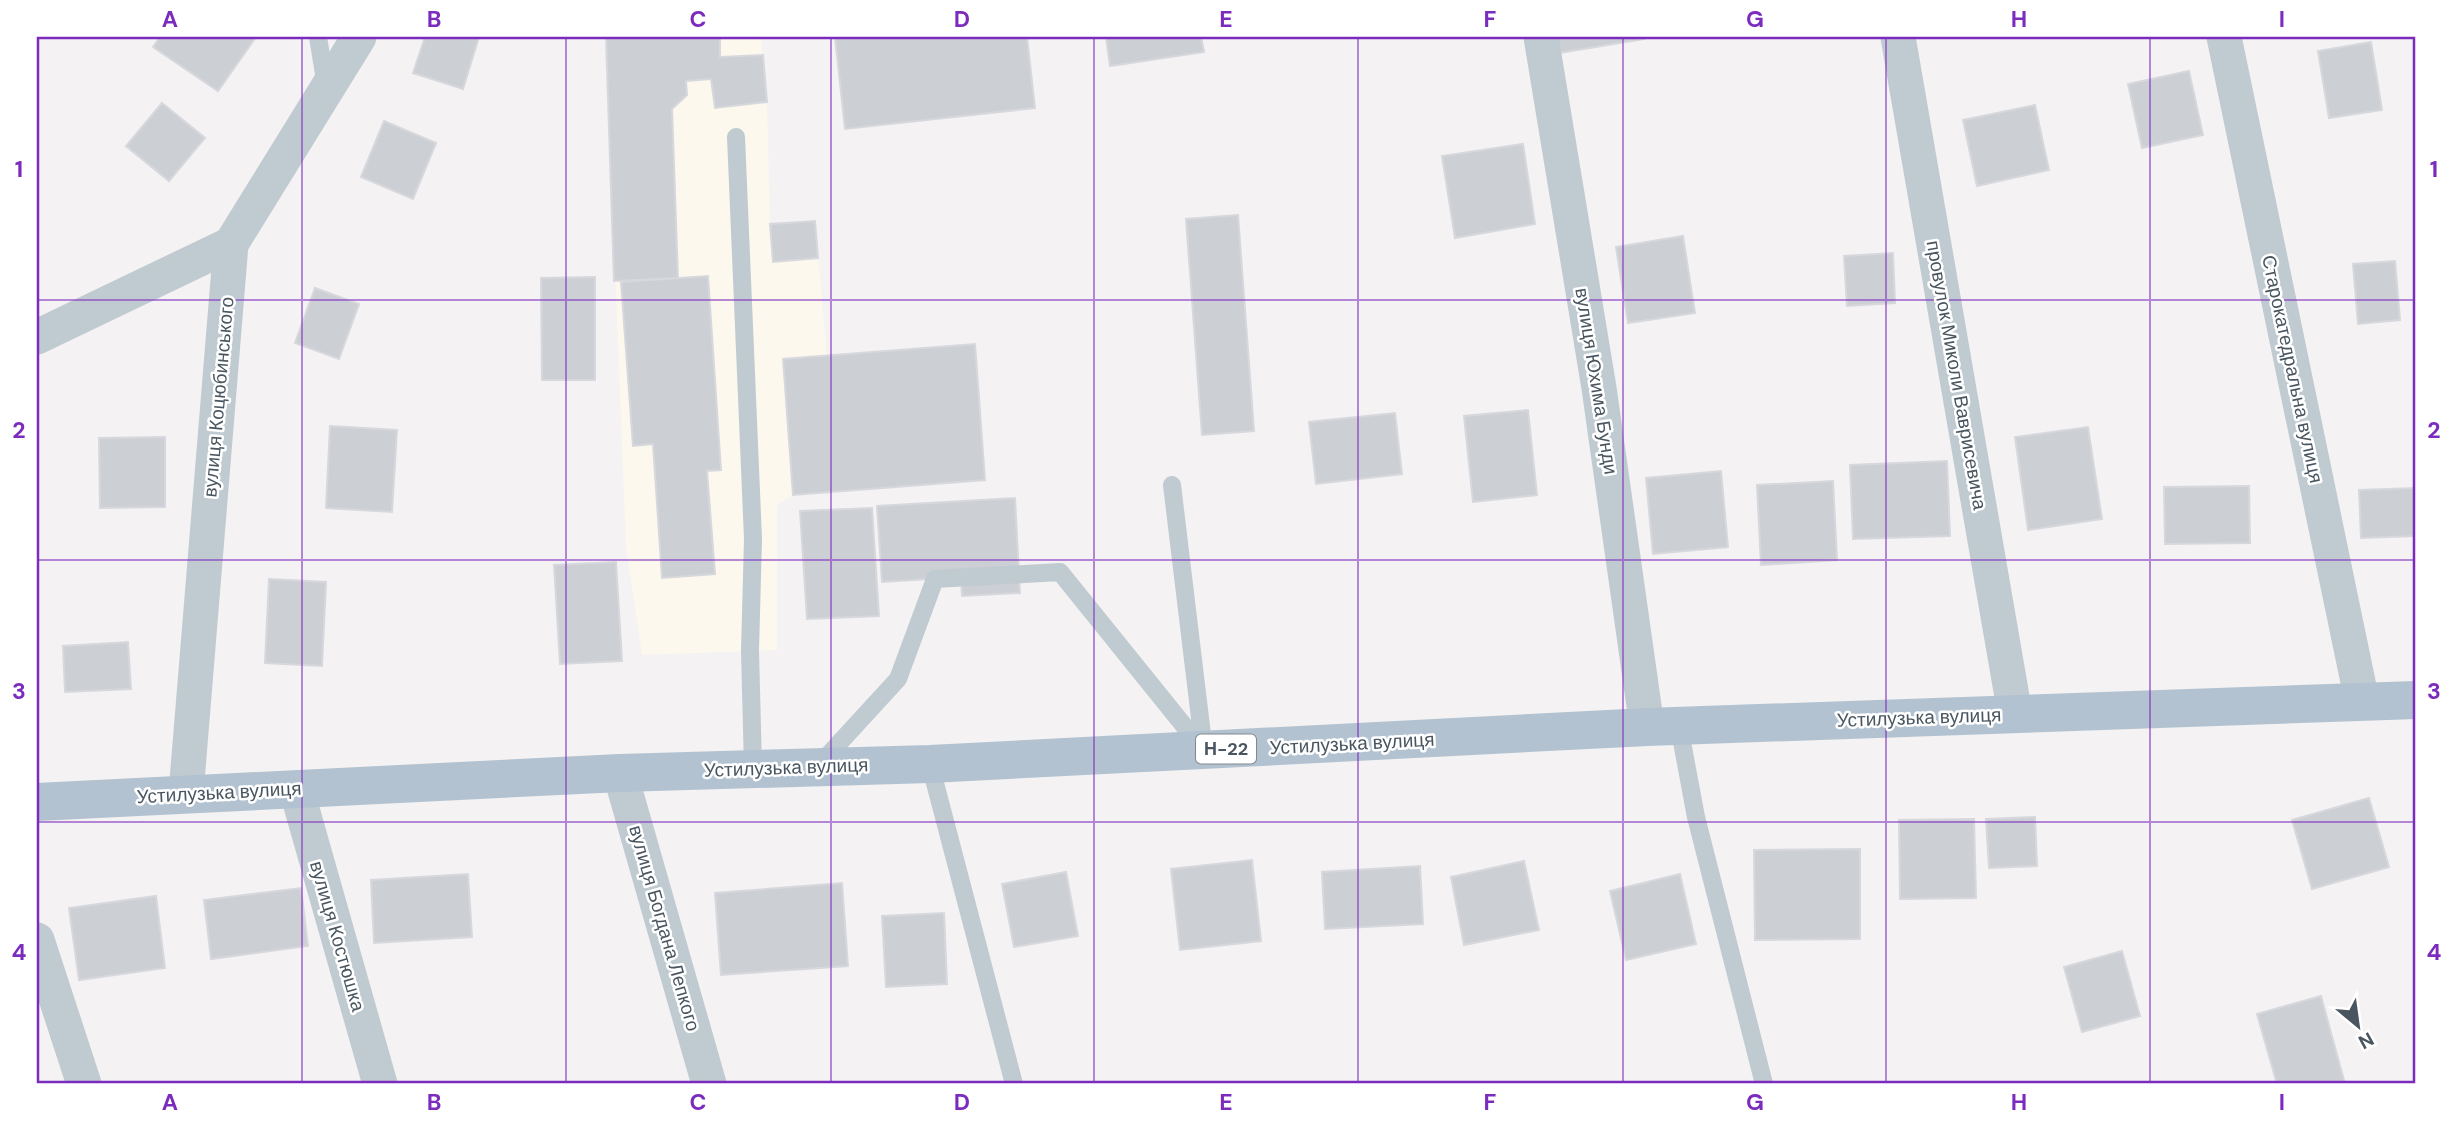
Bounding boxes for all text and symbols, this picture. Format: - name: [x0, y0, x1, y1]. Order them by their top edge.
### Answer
- text: A: [162, 4, 178, 34]
- text: B: [427, 4, 441, 34]
- text: C: [690, 4, 706, 34]
- text: D: [954, 4, 970, 34]
- text: E: [1219, 4, 1233, 34]
- text: F: [1484, 4, 1497, 34]
- text: G: [1746, 4, 1764, 34]
- text: H: [2011, 4, 2027, 34]
- text: I: [2279, 4, 2285, 34]
- text: 1: [15, 154, 23, 184]
- text: 1: [2430, 154, 2438, 184]
- street label: провулок Миколи Ваврисевича: [1920, 238, 1993, 512]
- street label: Старокатедральна вулиця: [2256, 253, 2329, 485]
- street label: вулиця Юхима Бунди: [1569, 286, 1624, 476]
- street label: вулиця Коцюбинського: [197, 296, 240, 498]
- text: 2: [12, 415, 26, 445]
- text: 2: [2427, 415, 2441, 445]
- text: 3: [12, 676, 26, 706]
- text: 3: [2427, 676, 2441, 706]
- street label: Устилузька вулиця: [1836, 702, 2002, 733]
- street label: Устилузька вулиця: [1269, 727, 1435, 760]
- road number: Н-22: [1196, 734, 1256, 764]
- street label: Устилузька вулиця: [703, 752, 869, 783]
- street label: Устилузька вулиця: [136, 776, 302, 809]
- street label: вулиця Богдана Лепкого: [623, 822, 706, 1034]
- street label: вулиця Костюшка: [304, 858, 371, 1015]
- text: 4: [12, 937, 27, 967]
- text: 4: [2427, 937, 2442, 967]
- north arrow: [2324, 992, 2394, 1062]
- text: N: [2354, 1026, 2378, 1055]
- text: A: [162, 1087, 178, 1117]
- text: B: [427, 1087, 441, 1117]
- text: C: [690, 1087, 706, 1117]
- text: D: [954, 1087, 970, 1117]
- text: E: [1219, 1087, 1233, 1117]
- text: F: [1484, 1087, 1497, 1117]
- text: G: [1746, 1087, 1764, 1117]
- text: H: [2011, 1087, 2027, 1117]
- text: I: [2279, 1087, 2285, 1117]

